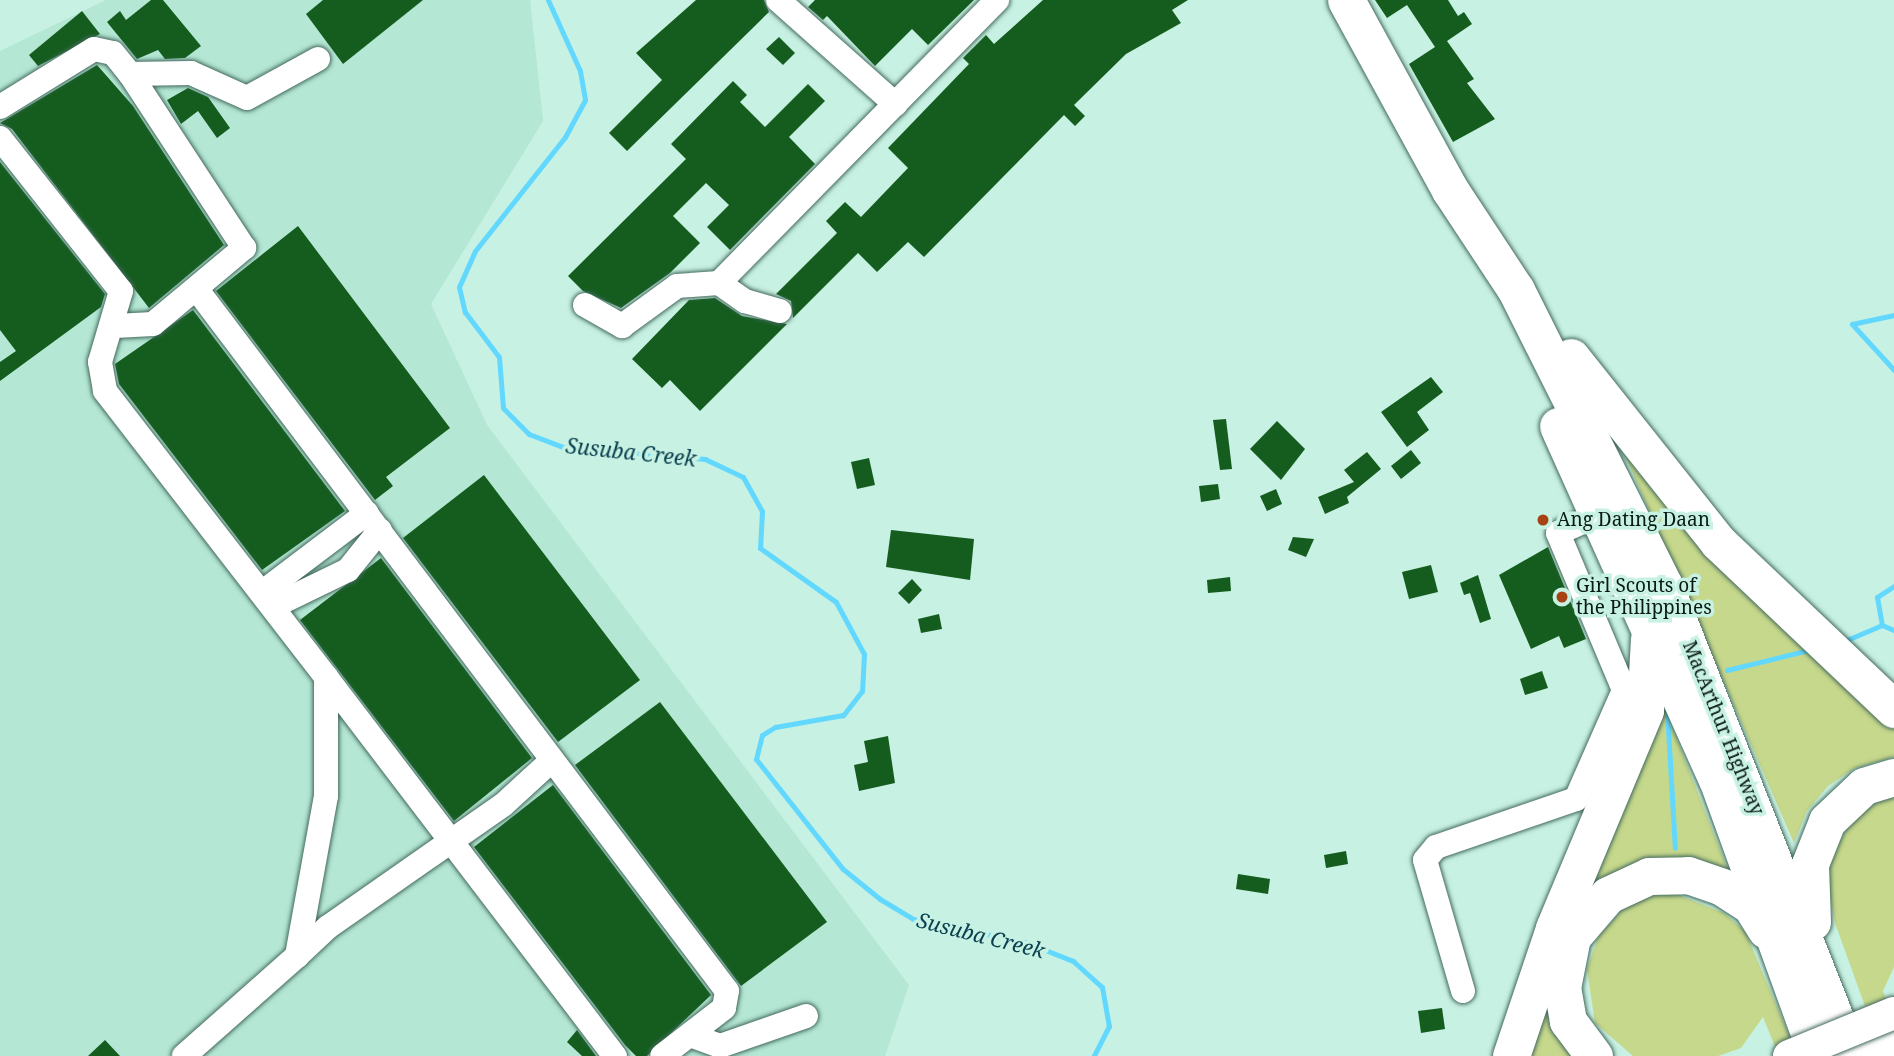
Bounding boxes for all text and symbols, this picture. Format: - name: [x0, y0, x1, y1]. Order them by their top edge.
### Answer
- water label: Susuba Creek: [565, 433, 697, 471]
- place label: Ang Dating Daan: [1557, 509, 1710, 531]
- marker: Ang Dating Daan: [1535, 512, 1551, 528]
- place label: Girl Scouts of the Philippines: [1576, 575, 1712, 619]
- marker: Girl Scouts of the Philippines: [1554, 589, 1570, 605]
- street label: MacArthur Highway: [1678, 638, 1768, 818]
- water label: Susuba Creek: [914, 907, 1048, 963]

